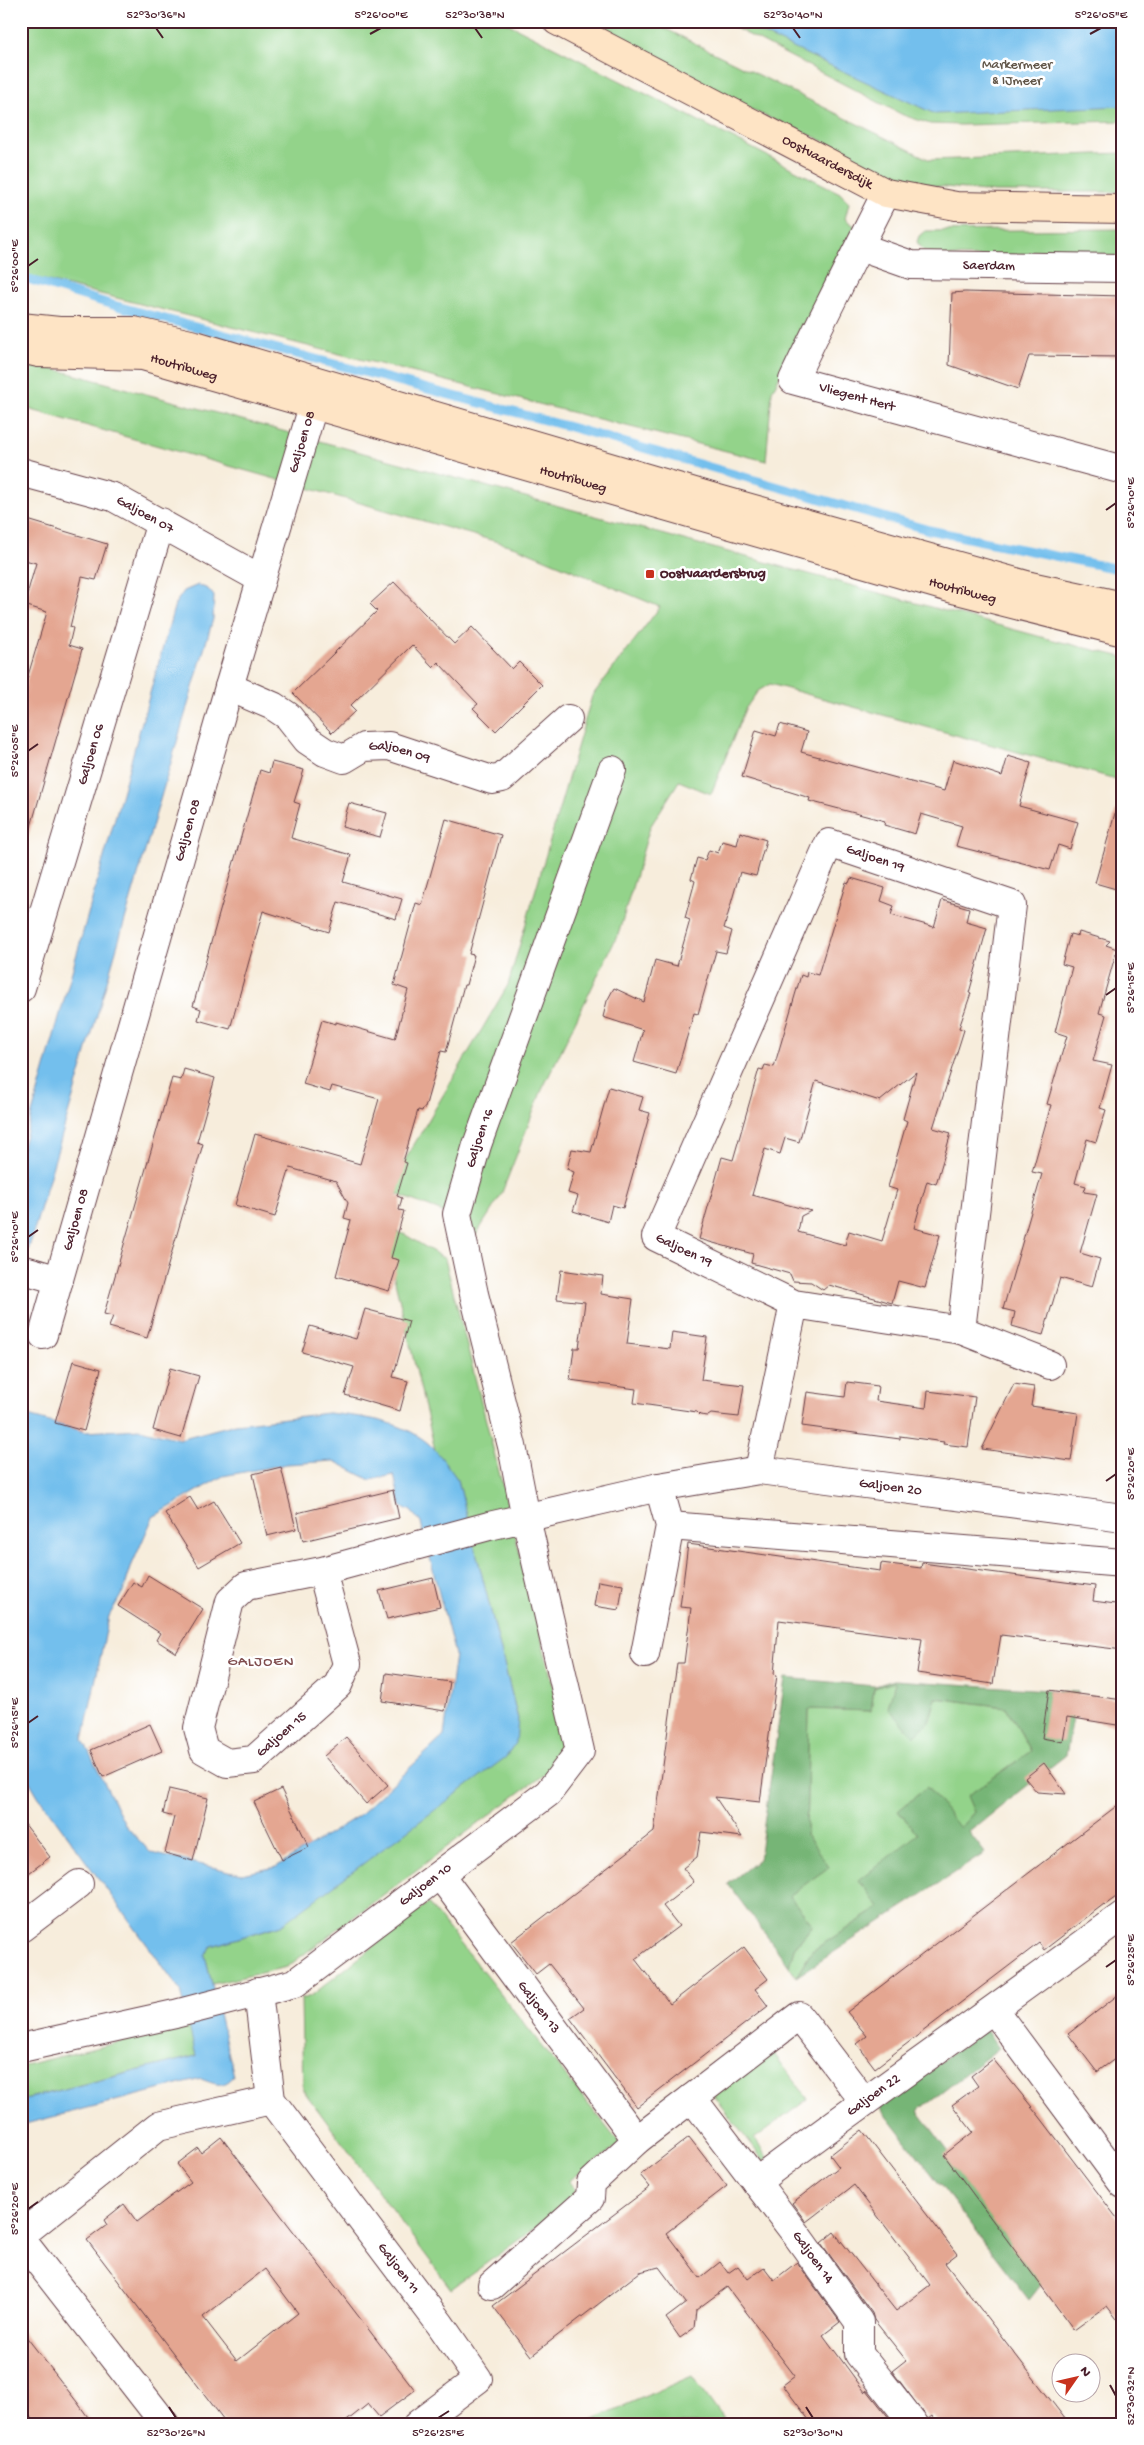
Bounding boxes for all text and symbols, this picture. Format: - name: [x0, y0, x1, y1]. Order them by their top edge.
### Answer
- text: 52°30'36"N: [127, 9, 186, 23]
- text: 5°26'00"E: [355, 9, 408, 23]
- text: 52°30'38"N: [445, 9, 505, 23]
- text: 52°30'40"N: [764, 9, 823, 23]
- text: 5°26'05"E: [1075, 9, 1128, 23]
- park label: Markermeer & IJmeer: [982, 57, 1053, 90]
- street label: Oostvaardersdijk: [779, 132, 877, 194]
- text: 5°26'00"E: [9, 239, 23, 292]
- street label: Saerdam: [963, 257, 1015, 275]
- street label: Houtribweg: [148, 350, 219, 385]
- street label: Vliegent Hert: [816, 379, 898, 416]
- street label: Galjoen 08: [285, 409, 320, 475]
- street label: Houtribweg: [538, 462, 609, 497]
- text: 5°26'10"E: [1125, 477, 1139, 528]
- street label: Galjoen 07: [113, 492, 178, 538]
- place label: Oostvaardersbrug: [660, 566, 766, 583]
- marker: Oostvaardersbrug: [644, 568, 656, 580]
- street label: Houtribweg: [927, 574, 998, 608]
- street label: Galjoen 06: [74, 721, 109, 787]
- text: 5°26'05"E: [9, 724, 23, 777]
- street label: Galjoen 09: [368, 737, 432, 768]
- street label: Galjoen 08: [171, 797, 205, 863]
- street label: Galjoen 19: [843, 841, 907, 877]
- text: 5°26'15"E: [1125, 962, 1139, 1013]
- street label: Galjoen 16: [462, 1106, 498, 1170]
- street label: Galjoen 08: [59, 1186, 93, 1253]
- text: 5°26'10"E: [9, 1211, 23, 1262]
- street label: Galjoen 19: [653, 1229, 715, 1271]
- text: 5°26'20"E: [1125, 1448, 1139, 1500]
- street label: Galjoen 20: [858, 1475, 923, 1500]
- district label: GALJOEN: [228, 1653, 294, 1671]
- text: 5°26'15"E: [9, 1697, 23, 1748]
- street label: Galjoen 15: [253, 1708, 311, 1762]
- street label: Galjoen 10: [396, 1859, 456, 1910]
- text: 5°26'25"E: [1125, 1934, 1139, 1986]
- street label: Galjoen 13: [513, 1978, 564, 2037]
- street label: Galjoen 22: [843, 2070, 904, 2121]
- text: 5°26'20"E: [9, 2183, 23, 2235]
- street label: Galjoen 14: [788, 2228, 837, 2287]
- street label: Galjoen 11: [373, 2240, 423, 2298]
- north arrow: [1052, 2352, 1102, 2402]
- text: N: [1075, 2364, 1094, 2381]
- text: 52°30'32"N: [1125, 2367, 1139, 2425]
- text: 52°30'26"N: [147, 2427, 205, 2441]
- text: 5°26'25"E: [412, 2427, 464, 2441]
- text: 52°30'30"N: [783, 2427, 843, 2441]

